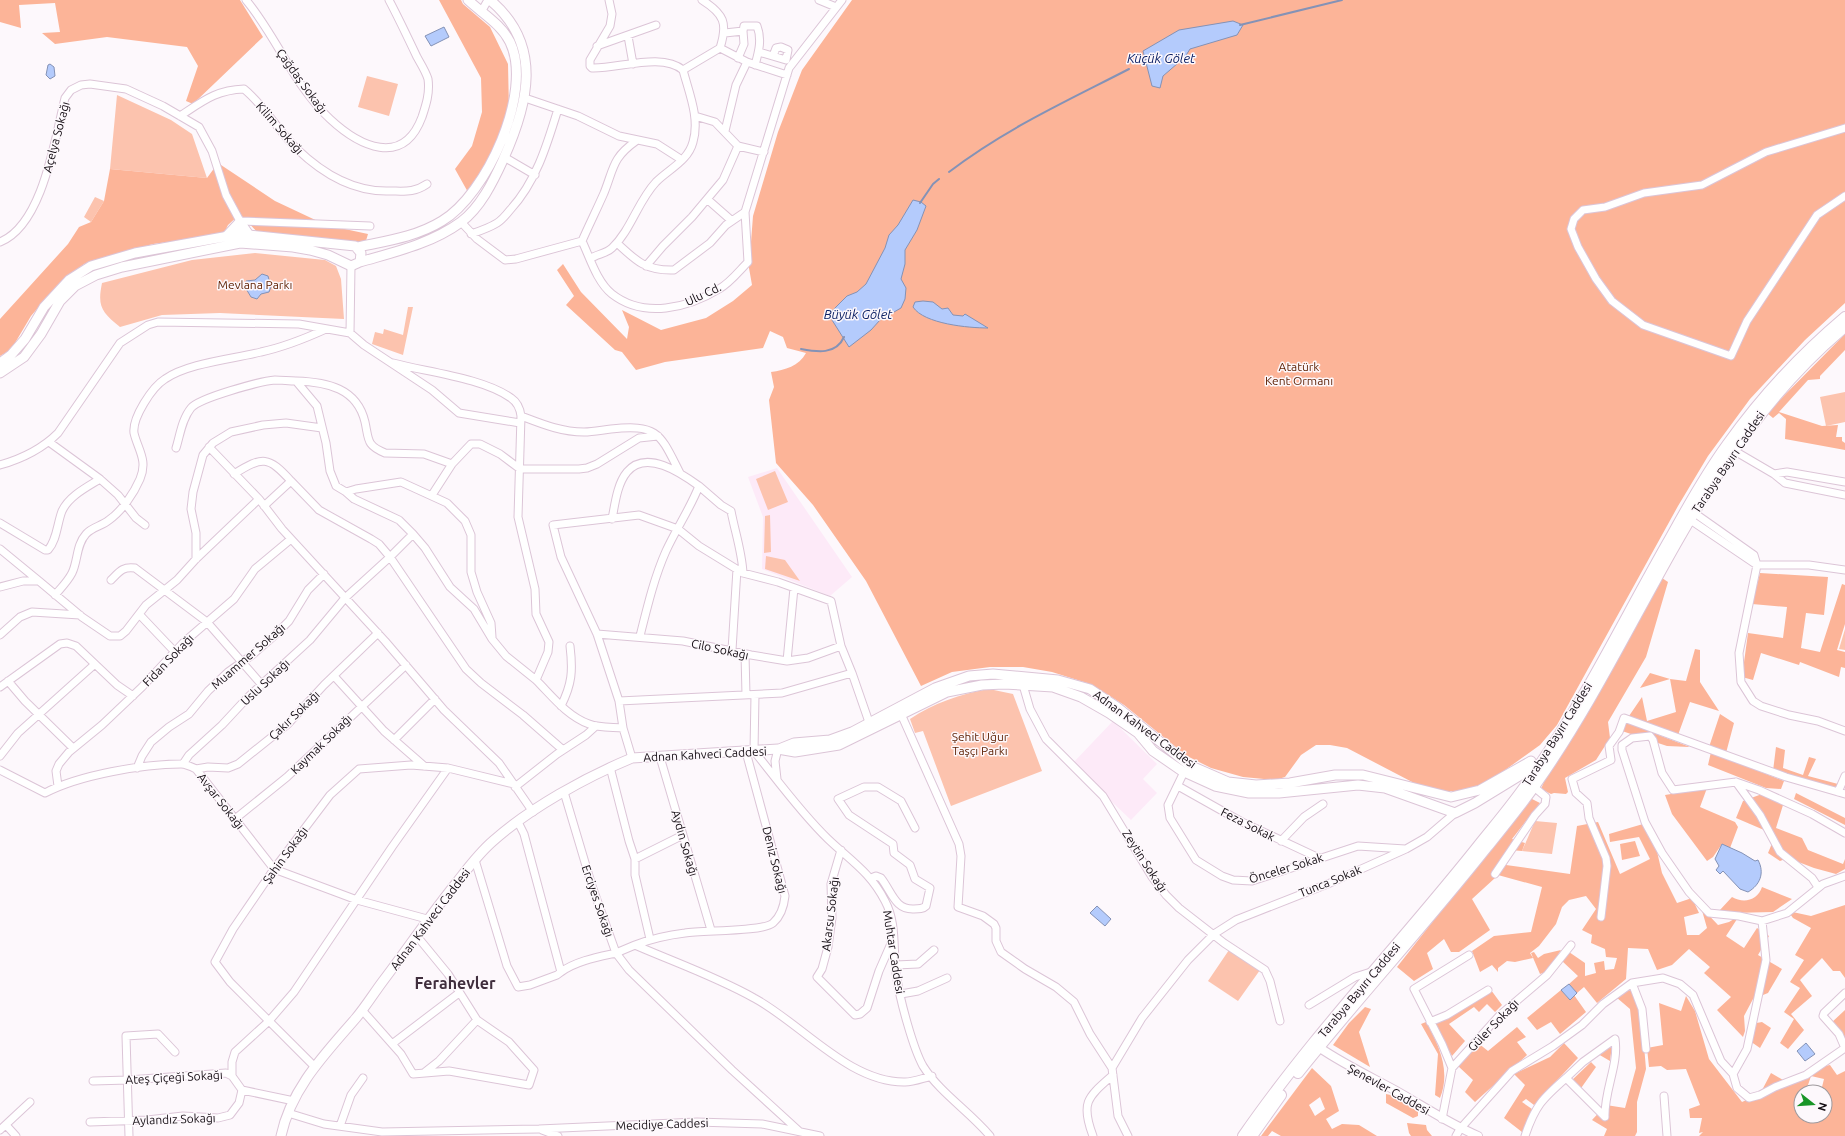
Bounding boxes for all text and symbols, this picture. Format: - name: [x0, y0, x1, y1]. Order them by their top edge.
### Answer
- street label: Çağdaş Sokağı: [274, 46, 330, 116]
- water label: Küçük Gölet: [1127, 51, 1196, 65]
- street label: Kilim Sokağı: [254, 99, 306, 157]
- street label: Açelya Sokağı: [40, 100, 72, 174]
- park label: Mevlana Parkı: [218, 278, 292, 291]
- street label: Ulu Cd.: [683, 280, 723, 308]
- water label: Büyük Gölet: [824, 307, 893, 321]
- park label: Atatürk Kent Ormanı: [1265, 360, 1333, 387]
- street label: Tarabya Bayırı Caddesi: [1689, 409, 1767, 515]
- street label: Muammer Sokağı: [208, 620, 288, 692]
- street label: Fidan Sokağı: [140, 631, 196, 689]
- street label: Cilo Sokağı: [690, 637, 750, 661]
- street label: Uslu Sokağı: [238, 656, 292, 708]
- street label: Tarabya Bayırı Caddesi: [1520, 680, 1594, 788]
- street label: Adnan Kahveci Caddesi: [1091, 687, 1199, 771]
- street label: Çakır Sokağı: [266, 688, 322, 742]
- street label: Kaymak Sokağı: [288, 712, 354, 776]
- park label: Şehit Uğur Taşçı Parkı: [952, 730, 1009, 757]
- street label: Adnan Kahveci Caddesi: [643, 744, 767, 764]
- street label: Avşar Sokağı: [195, 770, 247, 832]
- street label: Feza Sokak: [1219, 805, 1277, 843]
- street label: Aydın Sokağı: [669, 808, 701, 878]
- street label: Şahin Sokağı: [260, 824, 310, 886]
- street label: Deniz Sokağı: [760, 825, 790, 895]
- street label: Zeytin Sokağı: [1120, 827, 1170, 895]
- street label: Önceler Sokak: [1247, 851, 1325, 885]
- street label: Erciyes Sokağı: [580, 863, 616, 939]
- street label: Tunca Sokak: [1297, 863, 1363, 899]
- street label: Adnan Kahveci Caddesi: [388, 866, 472, 972]
- street label: Akarsu Sokağı: [819, 876, 841, 952]
- street label: Muhtar Caddesi: [881, 909, 907, 995]
- street label: Tarabya Bayırı Caddesi: [1316, 940, 1403, 1040]
- district label: Ferahevler: [414, 974, 496, 992]
- street label: Güler Sokağı: [1465, 996, 1521, 1054]
- street label: Şenevler Caddesi: [1346, 1061, 1432, 1117]
- street label: Ateş Çiçeği Sokağı: [125, 1068, 223, 1086]
- north arrow: [1793, 1084, 1833, 1124]
- text: N: [1816, 1101, 1830, 1113]
- street label: Aylandız Sokağı: [132, 1111, 216, 1127]
- street label: Mecidiye Caddesi: [615, 1116, 709, 1132]

